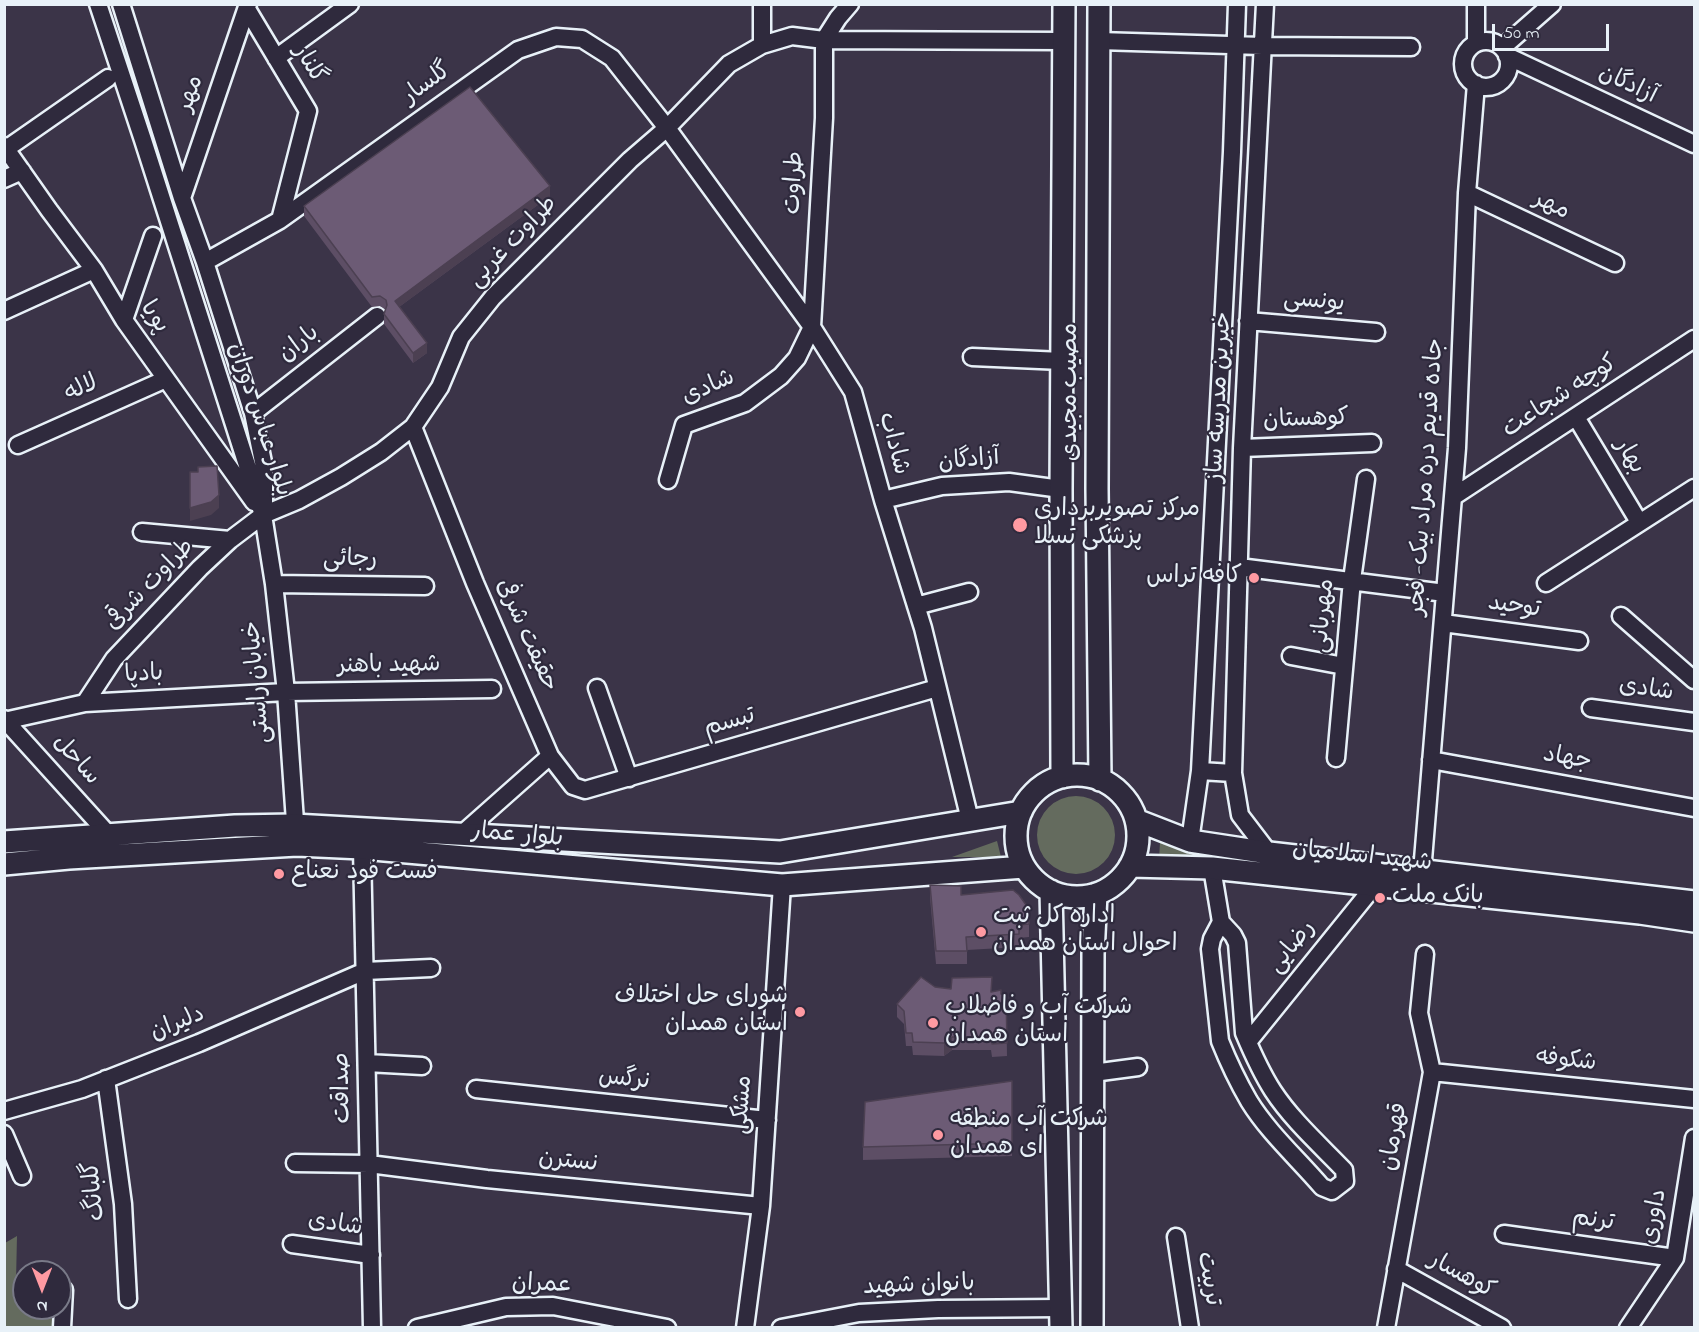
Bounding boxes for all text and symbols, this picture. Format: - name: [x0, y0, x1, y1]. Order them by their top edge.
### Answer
- scale bar: [1495, 12, 1612, 50]
- text: 50 m: [1503, 21, 1540, 47]
- street label: گلنار: [285, 40, 331, 90]
- street label: گلسار: [398, 58, 458, 112]
- street label: آزادگان: [1593, 60, 1661, 112]
- street label: مهر: [172, 72, 212, 116]
- street label: طراوت: [780, 151, 812, 215]
- street label: مهر: [1528, 186, 1574, 228]
- street label: طراوت غربی: [463, 191, 565, 295]
- street label: یونسی: [1282, 286, 1346, 320]
- street label: پویا: [132, 296, 174, 340]
- street label: خیرین مدرسه ساز: [1202, 311, 1240, 483]
- street label: باران: [274, 320, 326, 370]
- street label: مصیب مجیدی: [1058, 323, 1086, 461]
- street label: جاده قدیم دره مراد بیک- فجر: [1404, 337, 1452, 617]
- street label: بلوار عباس دوران: [220, 340, 296, 500]
- street label: کوچه شجاعت: [1498, 350, 1624, 446]
- street label: شادی: [678, 365, 740, 413]
- street label: لاله: [61, 370, 103, 410]
- street label: کوهستان: [1263, 405, 1349, 437]
- street label: شاداب: [870, 410, 914, 478]
- street label: بهار: [1606, 434, 1650, 480]
- street label: آزادگان: [937, 445, 1001, 479]
- place label: مرکز تصویربرداری پزشکی تسلا: [1034, 497, 1200, 553]
- marker: مرکز تصویربرداری پزشکی تسلا: [1011, 516, 1029, 534]
- street label: طراوت شرقی: [100, 534, 202, 638]
- street label: رجائی: [323, 546, 377, 576]
- place label: کافه تراس: [1146, 564, 1242, 592]
- marker: کافه تراس: [1247, 571, 1261, 585]
- street label: حقیقت شرفی: [487, 575, 563, 697]
- street label: مهربانی: [1307, 578, 1343, 654]
- street label: توحید: [1486, 590, 1542, 626]
- street label: خیابان راستی: [239, 619, 279, 745]
- street label: شهید باهنر: [337, 652, 441, 682]
- street label: بادپا: [124, 661, 164, 691]
- street label: شادی: [1617, 673, 1675, 709]
- street label: تبسم: [701, 703, 759, 745]
- street label: ساحل: [45, 730, 105, 792]
- street label: جهاد: [1540, 742, 1594, 778]
- street label: بلوار عمار: [470, 819, 564, 855]
- street label: شهید اسلامیان: [1291, 836, 1433, 880]
- place label: فست فود نعناع: [291, 860, 438, 888]
- marker: فست فود نعناع: [272, 867, 286, 881]
- place label: بانک ملت: [1392, 884, 1484, 912]
- marker: بانک ملت: [1373, 891, 1387, 905]
- place label: اداره کل ثبت احوال استان همدان: [993, 904, 1177, 960]
- street label: رضایی: [1263, 916, 1323, 980]
- marker: اداره کل ثبت احوال استان همدان: [974, 925, 988, 939]
- place label: شوراى حل اختلاف استان همدان: [615, 984, 788, 1040]
- place label: شرکت آب و فاضلاب استان همدان: [945, 995, 1132, 1051]
- street label: دلیران: [147, 1001, 209, 1049]
- marker: شوراى حل اختلاف استان همدان: [793, 1005, 807, 1019]
- marker: شرکت آب و فاضلاب استان همدان: [926, 1016, 940, 1030]
- street label: شکوفه: [1534, 1044, 1598, 1080]
- street label: صداقت: [329, 1052, 359, 1124]
- street label: نرگس: [597, 1064, 651, 1098]
- street label: مشکی: [728, 1075, 760, 1135]
- street label: قهرمان: [1376, 1101, 1416, 1173]
- place label: شرکت آب منطقه ای همدان: [950, 1107, 1108, 1163]
- marker: شرکت آب منطقه ای همدان: [931, 1128, 945, 1142]
- street label: نسترن: [537, 1146, 599, 1180]
- street label: گلبانگ: [79, 1160, 113, 1222]
- street label: داوری: [1637, 1187, 1675, 1247]
- street label: ترنم: [1570, 1205, 1616, 1239]
- street label: شادی: [306, 1208, 364, 1244]
- street label: کوهسار: [1423, 1247, 1499, 1307]
- street label: تربیت: [1189, 1250, 1225, 1308]
- north arrow: [12, 1260, 72, 1320]
- street label: عمران: [511, 1271, 573, 1301]
- street label: بانوان شهید: [863, 1271, 975, 1303]
- text: N: [37, 1294, 47, 1318]

